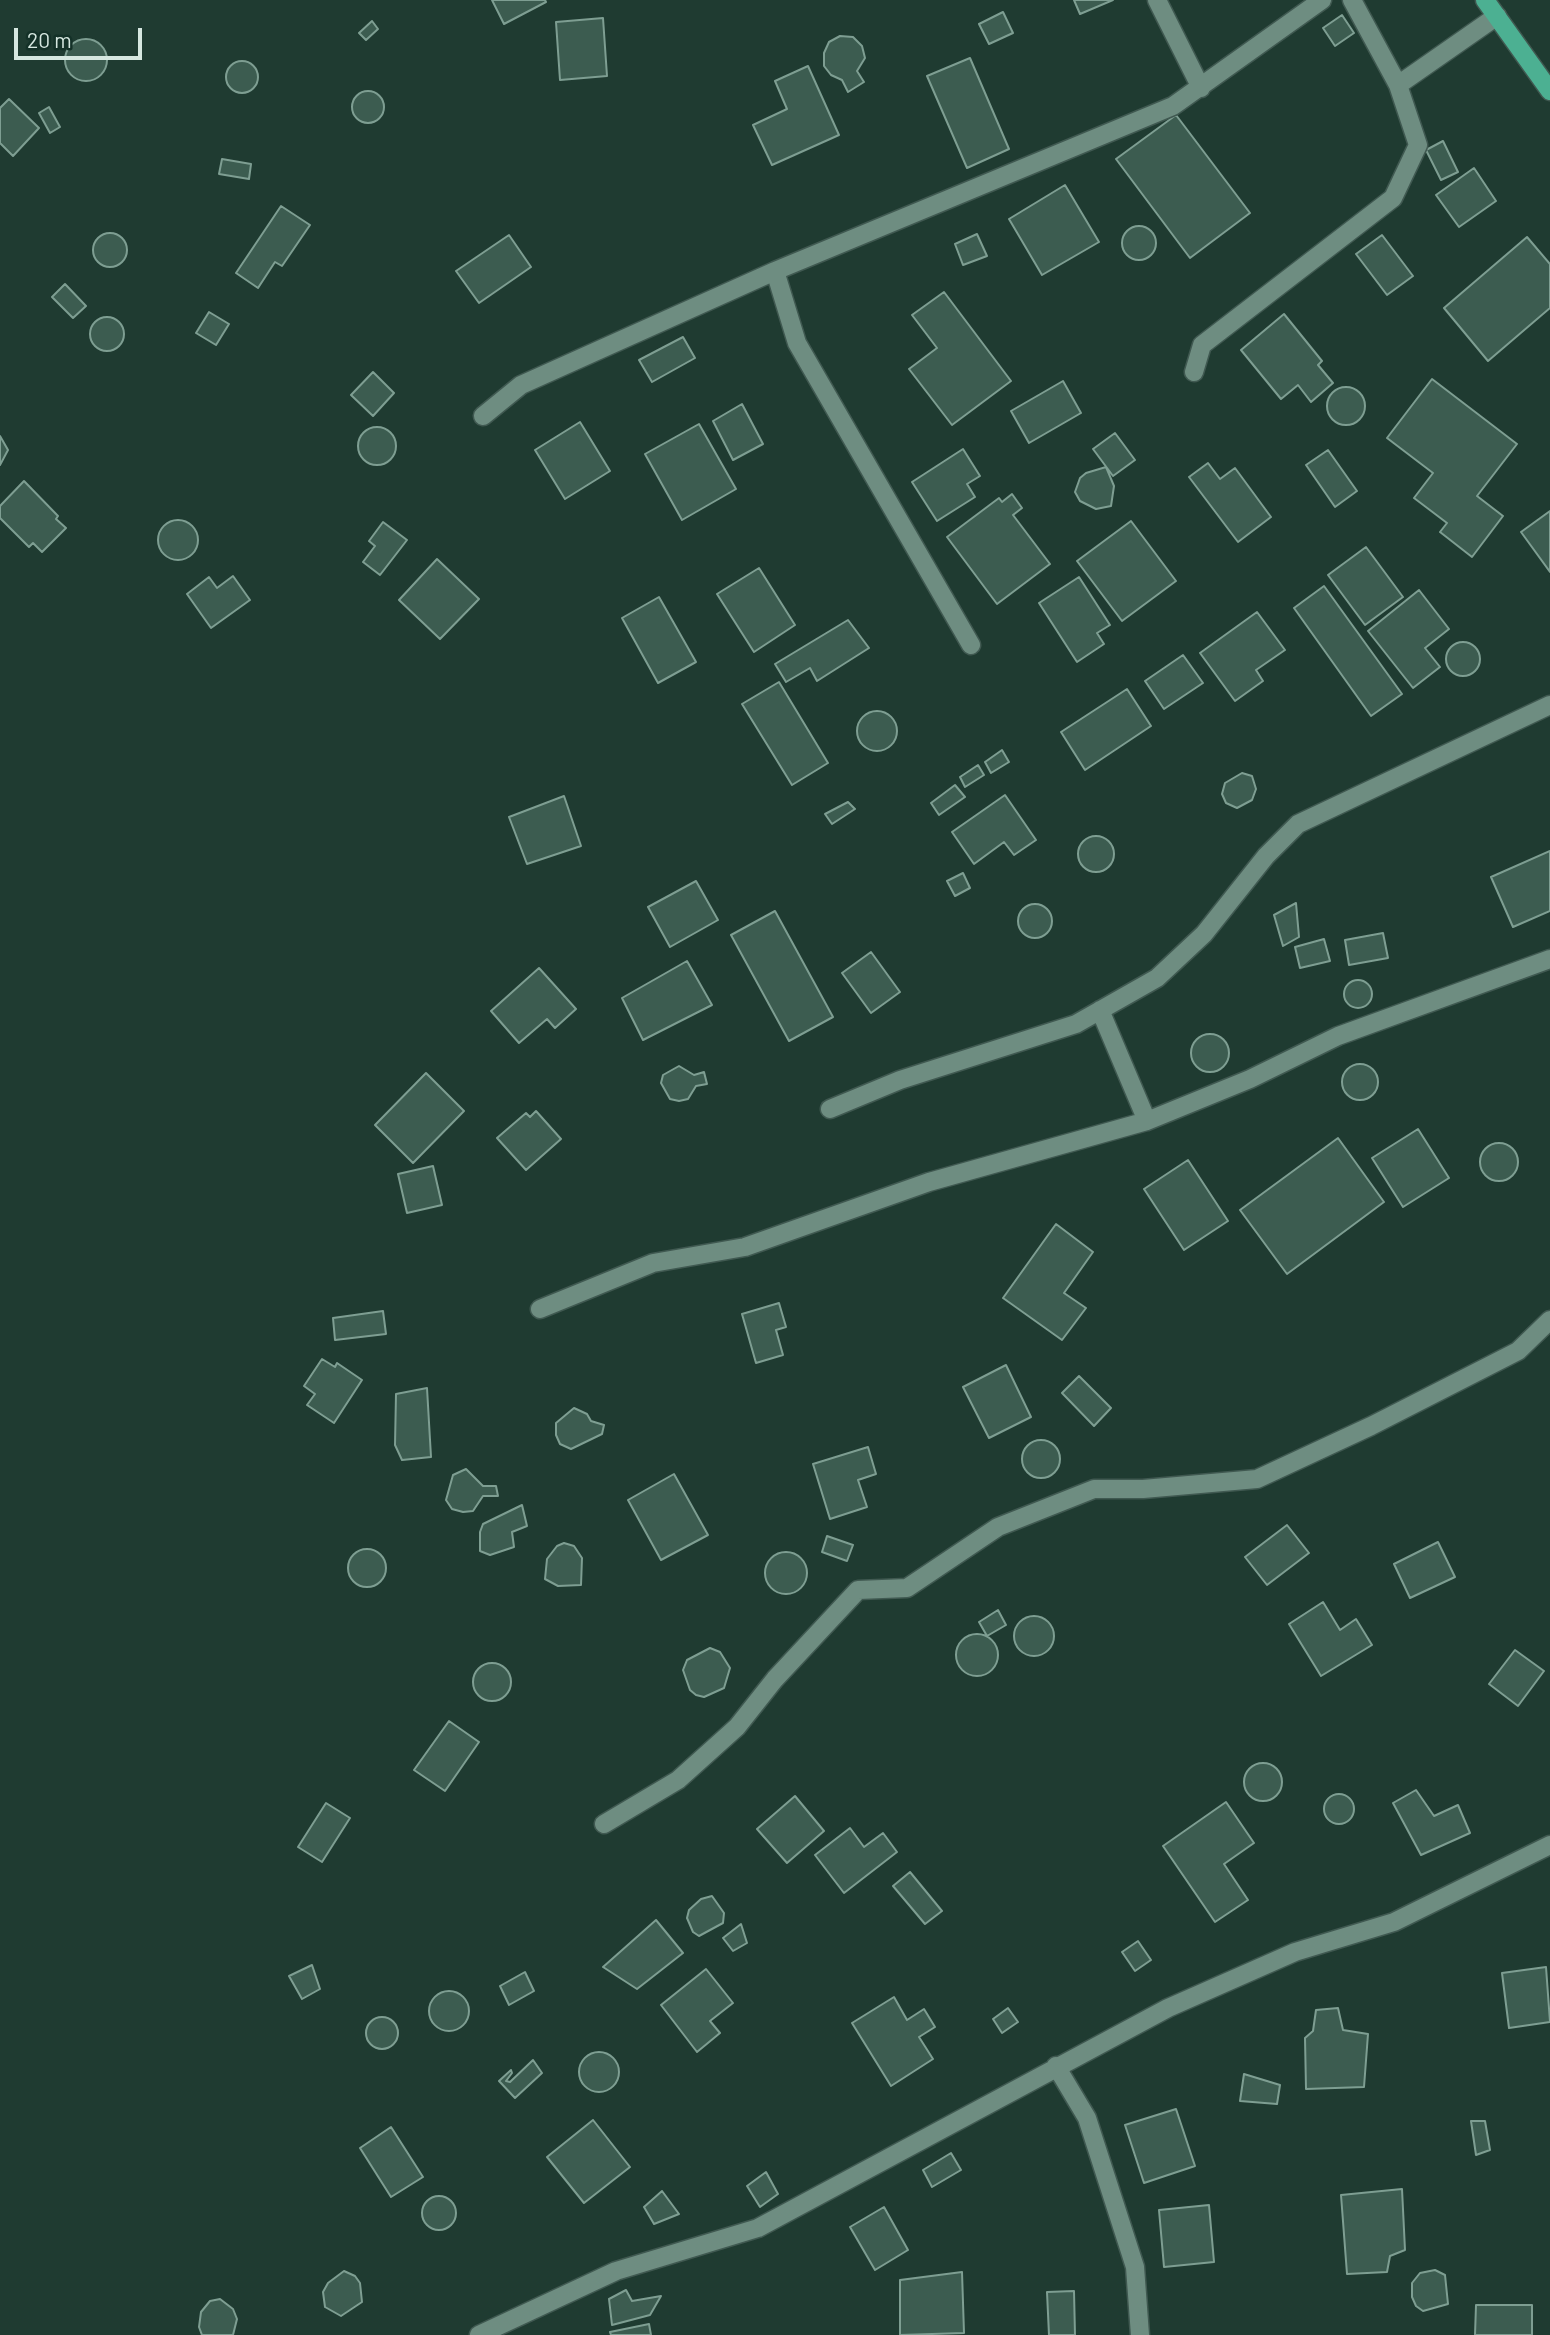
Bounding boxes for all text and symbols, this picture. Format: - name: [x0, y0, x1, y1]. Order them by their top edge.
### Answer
- scale bar: [18, 14, 145, 58]
- text: 20 m: [27, 27, 72, 52]

